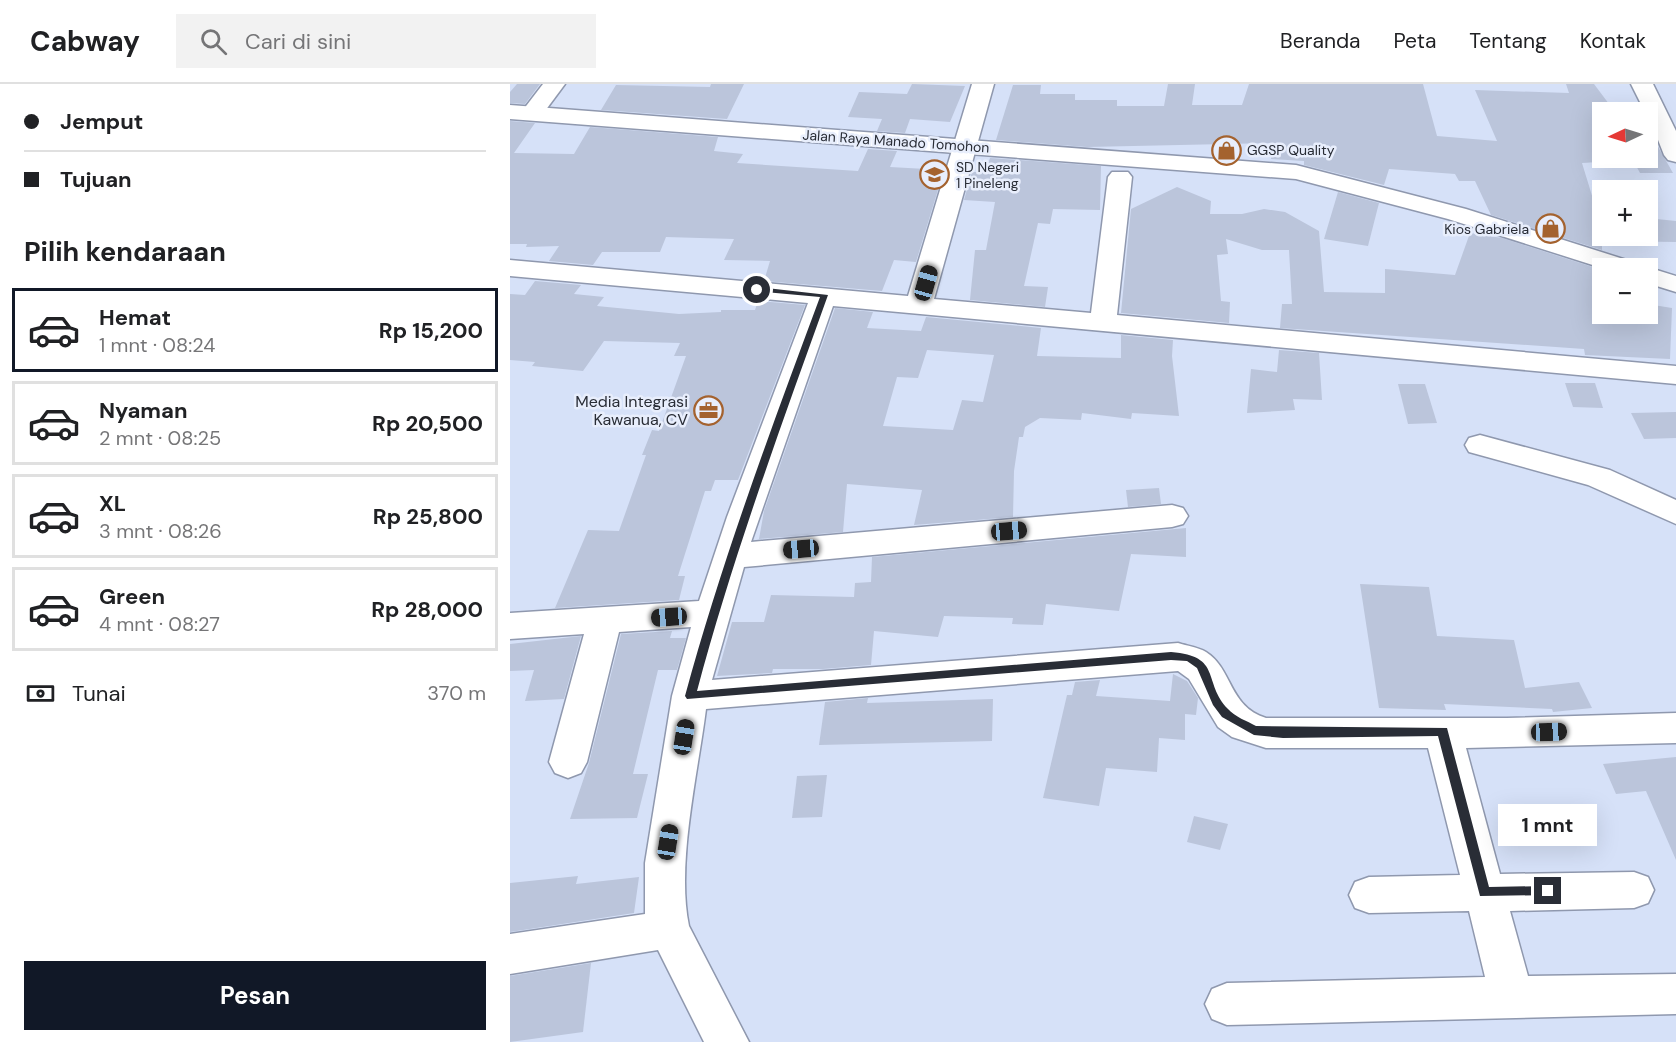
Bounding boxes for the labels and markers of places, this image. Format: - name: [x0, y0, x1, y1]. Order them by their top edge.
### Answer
- shop icon: GGSP Quality: [1210, 134, 1242, 166]
- place label: GGSP Quality: [1247, 141, 1335, 159]
- place label: SD Negeri 1 Pineleng: [956, 158, 1019, 192]
- school or university icon: SD Negeri 1 Pineleng: [919, 159, 951, 191]
- shop icon: Kios Gabriela: [1534, 213, 1566, 245]
- place label: Kios Gabriela: [1444, 220, 1529, 238]
- place label: Media Integrasi Kawanua, CV: [575, 391, 688, 430]
- office icon: Media Integrasi Kawanua, CV: [693, 394, 725, 426]

